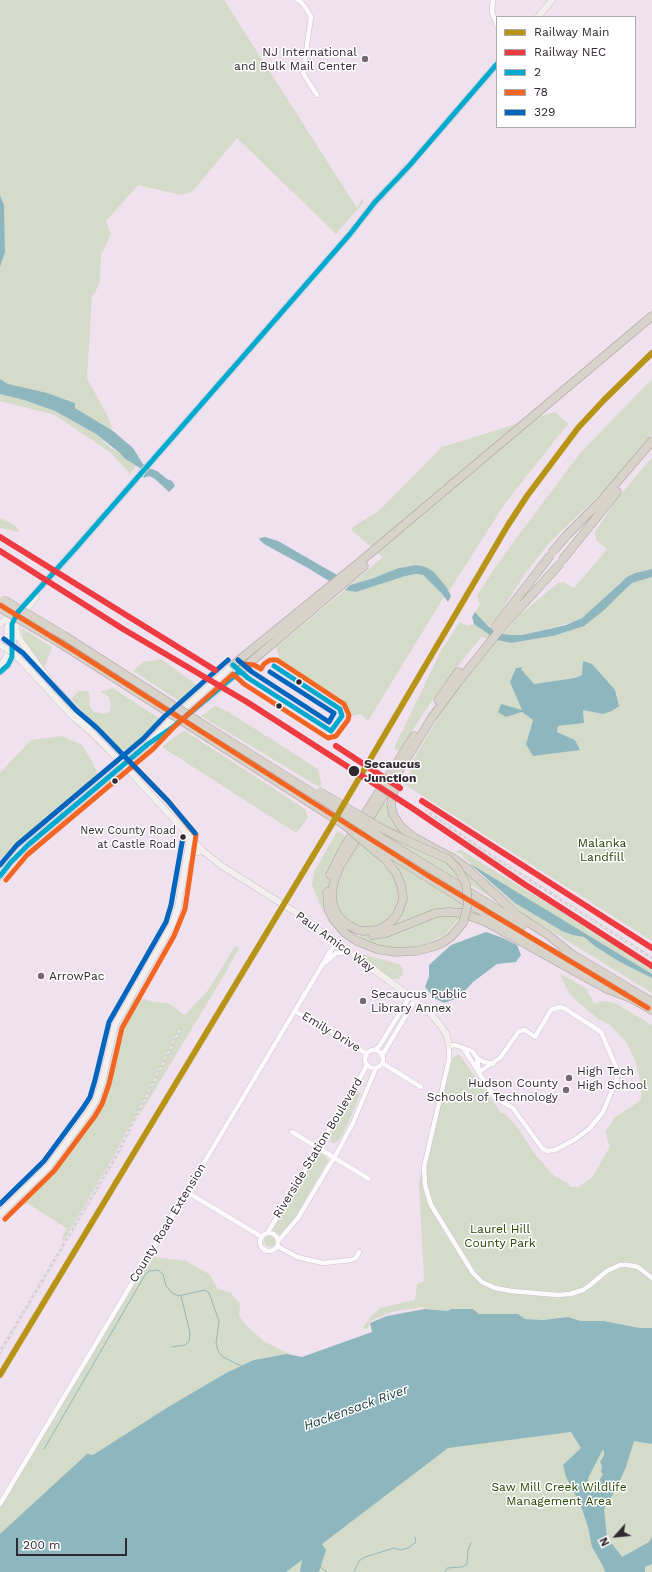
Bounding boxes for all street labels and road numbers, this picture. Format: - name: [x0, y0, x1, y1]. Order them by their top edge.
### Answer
- street label: Paul Amico Way: [293, 909, 377, 975]
- street label: Emily Drive: [299, 1009, 363, 1055]
- street label: Riverside Station Boulevard: [270, 1075, 366, 1221]
- street label: County Road Extension: [127, 1161, 209, 1285]

